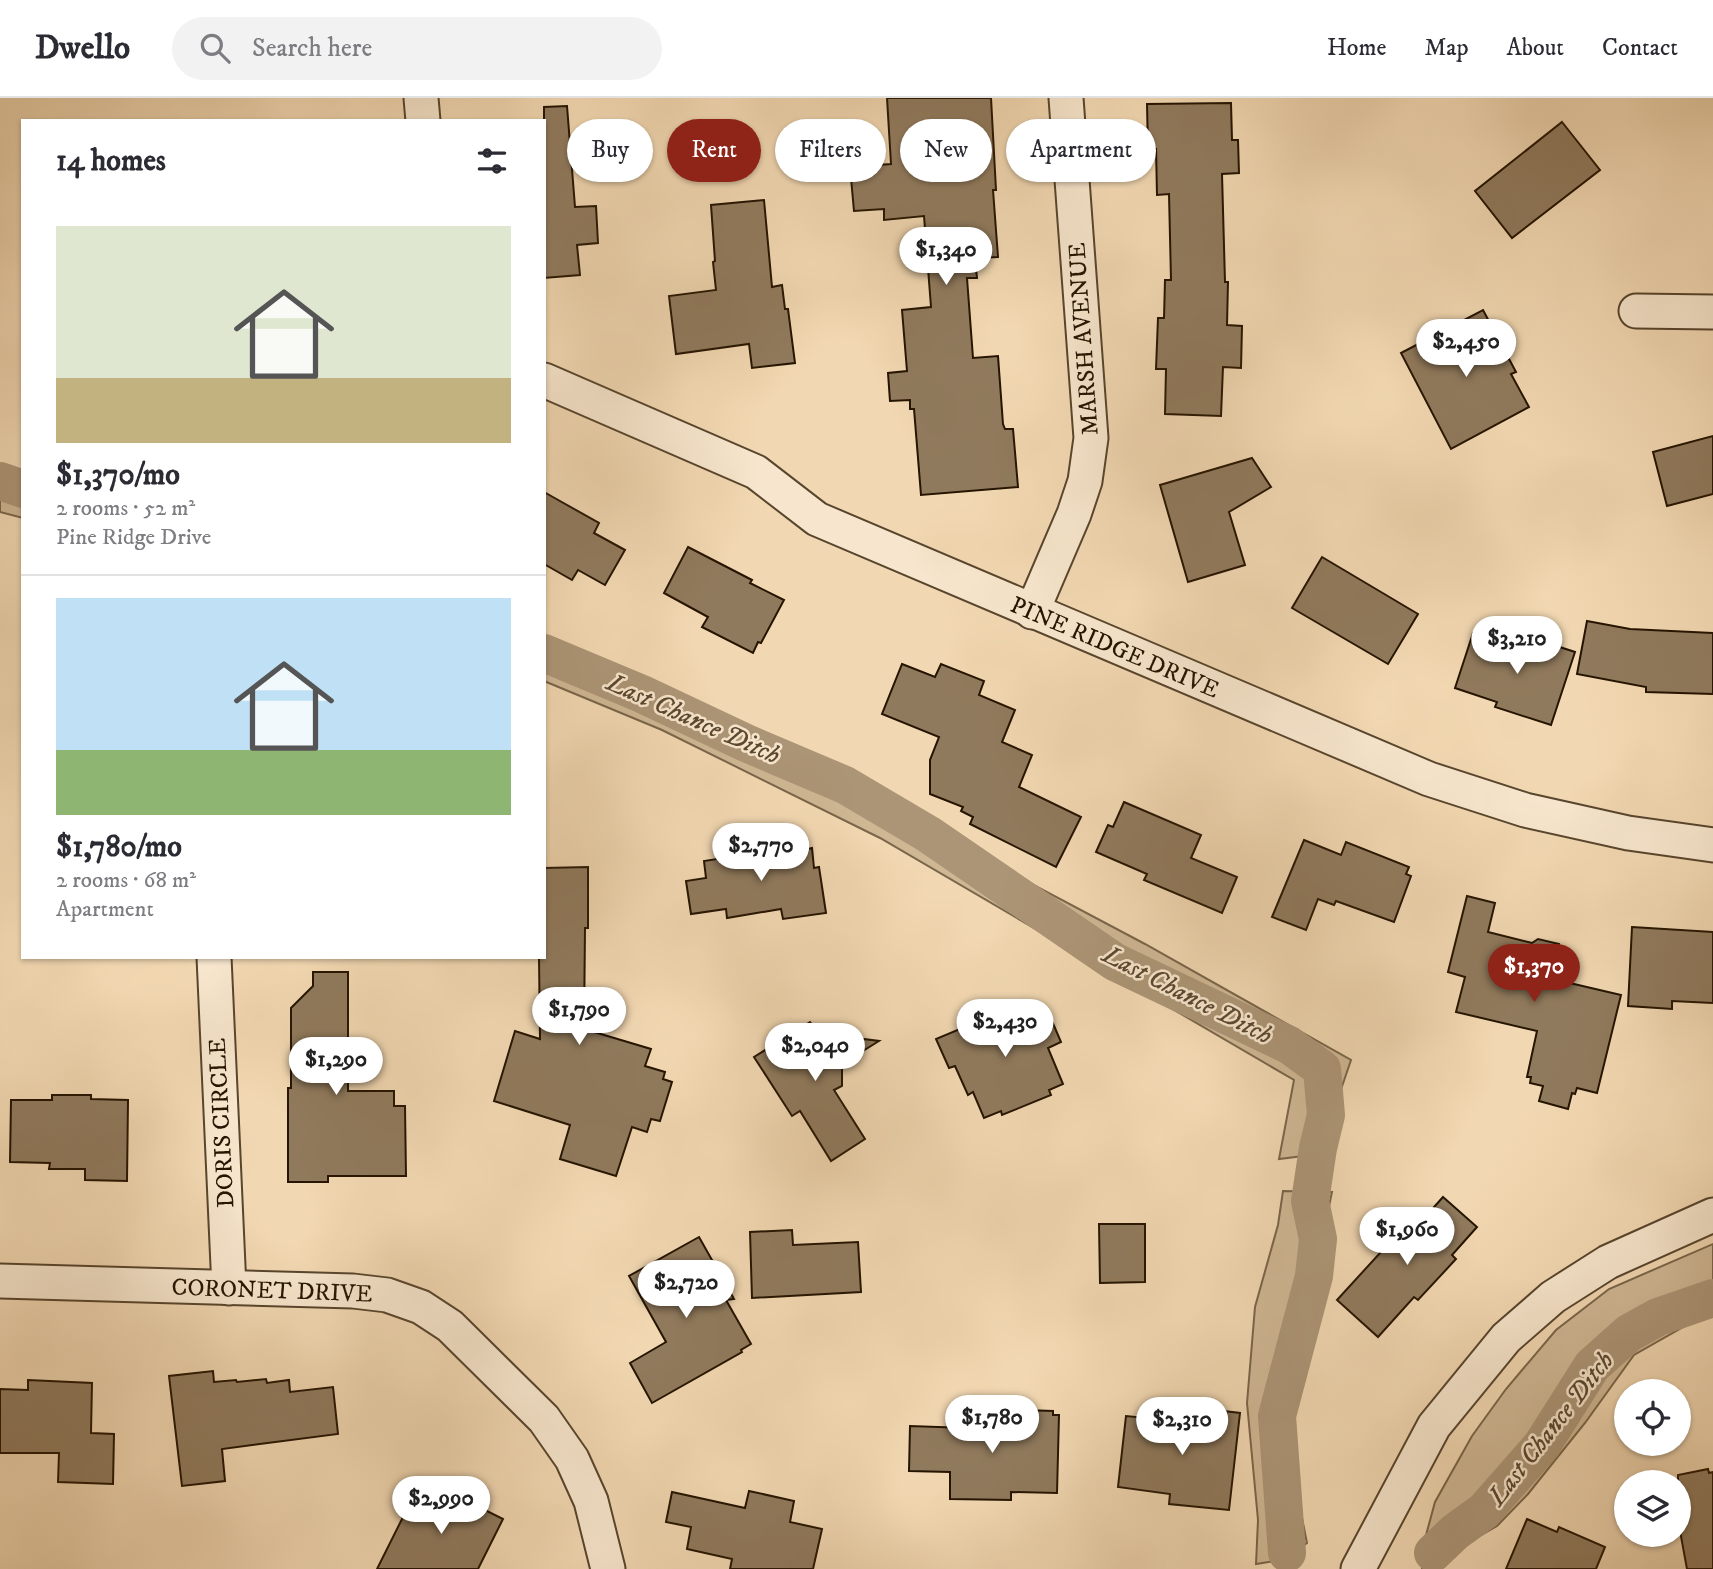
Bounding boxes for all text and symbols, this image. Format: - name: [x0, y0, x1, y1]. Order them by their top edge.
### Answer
- search box: [172, 17, 662, 80]
- text: Dwello: [35, 28, 130, 69]
- icon: search: [196, 29, 234, 67]
- text: Search here: [252, 32, 372, 65]
- text: Home: [1327, 33, 1386, 63]
- text: Map: [1424, 33, 1469, 63]
- text: About: [1507, 33, 1564, 63]
- text: Contact: [1602, 33, 1678, 63]
- chip: Buy: [567, 119, 653, 182]
- chip: Rent: [667, 119, 761, 182]
- chip: Filters: [775, 119, 886, 182]
- chip: New: [900, 119, 992, 182]
- chip: Apartment: [1006, 119, 1156, 182]
- icon: filters: [473, 142, 511, 180]
- text: 14 homes: [56, 143, 166, 180]
- pin: $1,340: [889, 228, 1003, 287]
- text: $1,340: [915, 235, 977, 264]
- street label: MARSH AVENUE: [1062, 242, 1106, 436]
- icon: home: [221, 271, 347, 397]
- pin: $2,450: [1409, 320, 1523, 379]
- text: $2,450: [1432, 327, 1500, 356]
- text: $1,370/mo: [56, 457, 180, 494]
- text: 2 rooms · 52 m²: [56, 494, 195, 523]
- text: Pine Ridge Drive: [56, 523, 211, 552]
- street label: PINE RIDGE DRIVE: [1006, 590, 1224, 705]
- pin: $3,210: [1460, 616, 1574, 676]
- text: $3,210: [1487, 624, 1547, 653]
- icon: home: [221, 643, 347, 769]
- water label: Last Chance Ditch: [600, 666, 785, 772]
- pin: $2,770: [704, 824, 818, 883]
- text: $1,780/mo: [56, 829, 182, 866]
- text: $2,770: [728, 831, 794, 860]
- text: 2 rooms · 68 m²: [56, 866, 196, 895]
- text: Apartment: [56, 895, 154, 924]
- water label: Last Chance Ditch: [1095, 937, 1278, 1052]
- pin: $1,370: [1477, 944, 1591, 1004]
- text: $1,370: [1504, 952, 1564, 981]
- pin: $1,790: [522, 988, 636, 1047]
- text: $1,790: [548, 995, 610, 1024]
- pin: $2,430: [948, 1000, 1062, 1059]
- text: $2,430: [973, 1007, 1037, 1036]
- pin: $2,040: [758, 1024, 872, 1083]
- text: $2,040: [781, 1031, 849, 1060]
- street label: DORIS CIRCLE: [203, 1037, 241, 1209]
- pin: $1,290: [279, 1038, 393, 1097]
- text: $1,290: [305, 1045, 367, 1074]
- pin: $1,960: [1350, 1208, 1464, 1267]
- text: $1,960: [1375, 1215, 1439, 1244]
- pin: $2,720: [629, 1260, 743, 1320]
- text: $2,720: [654, 1268, 718, 1297]
- street label: CORONET DRIVE: [171, 1273, 373, 1309]
- water label: Last Chance Ditch: [1480, 1345, 1622, 1514]
- map controls: [1614, 1379, 1691, 1547]
- button: locate: [1614, 1379, 1691, 1456]
- pin: $1,780: [935, 1396, 1049, 1455]
- pin: $2,310: [1125, 1398, 1239, 1457]
- text: $1,780: [961, 1403, 1023, 1432]
- text: $2,310: [1152, 1405, 1212, 1434]
- button: layers: [1614, 1470, 1691, 1547]
- pin: $2,990: [384, 1476, 498, 1536]
- text: $2,990: [408, 1484, 474, 1513]

